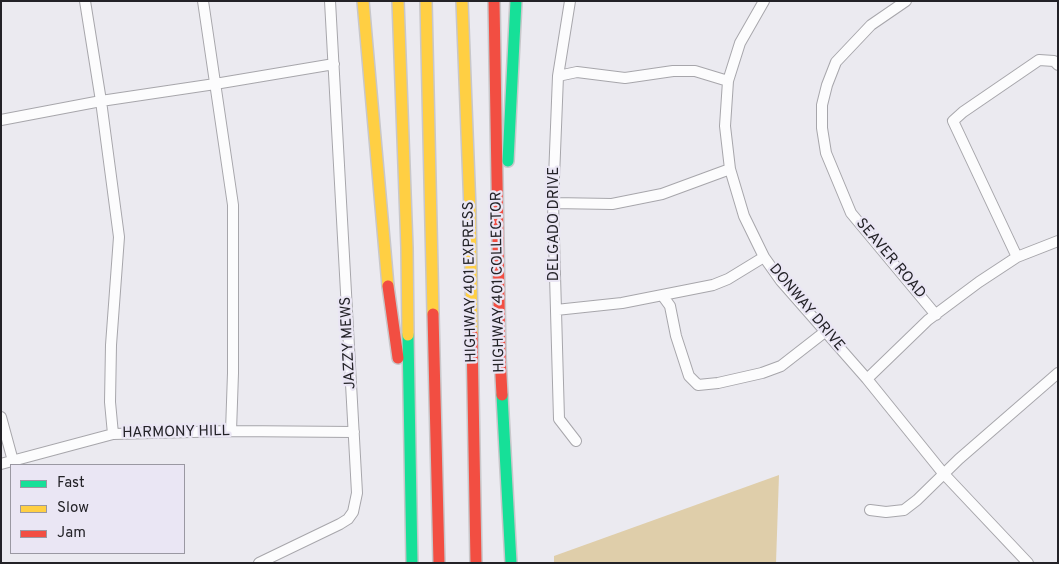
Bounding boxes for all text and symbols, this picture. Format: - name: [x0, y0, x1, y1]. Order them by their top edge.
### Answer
- street label: DELGADO DRIVE: [546, 167, 564, 281]
- street label: HIGHWAY 401 COLLECTOR: [488, 191, 510, 373]
- street label: HIGHWAY 401 EXPRESS: [461, 201, 481, 363]
- street label: SEAVER ROAD: [851, 215, 929, 303]
- street label: DONWAY DRIVE: [764, 261, 848, 355]
- street label: JAZZY MEWS: [338, 296, 360, 390]
- street label: HARMONY HILL: [122, 423, 230, 443]
- legend: [10, 464, 185, 554]
- text: Fast: [57, 474, 85, 493]
- text: Slow: [57, 499, 89, 518]
- text: Jam: [57, 524, 86, 543]

